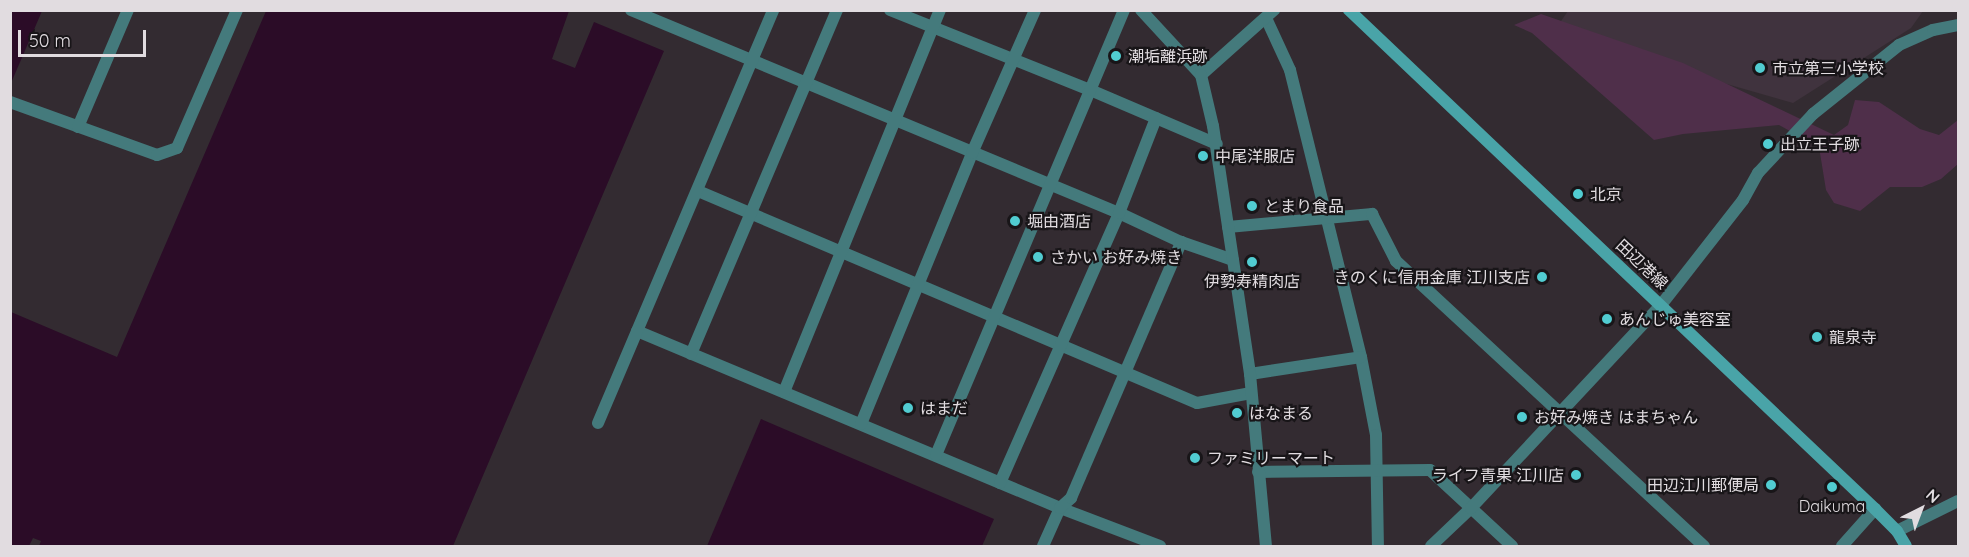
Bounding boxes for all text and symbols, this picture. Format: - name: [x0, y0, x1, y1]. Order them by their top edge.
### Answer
- scale bar: [21, 18, 148, 56]
- text: 50 m: [29, 29, 71, 52]
- place label: 潮垢離浜跡: [1128, 46, 1208, 66]
- marker: 潮垢離浜跡: [1109, 49, 1123, 63]
- place label: 市立第三小学校: [1772, 58, 1884, 78]
- marker: 市立第三小学校: [1753, 61, 1767, 75]
- place label: 出立王子跡: [1780, 134, 1860, 154]
- marker: 出立王子跡: [1761, 137, 1775, 151]
- place label: 中尾洋服店: [1215, 146, 1295, 166]
- marker: 中尾洋服店: [1196, 149, 1210, 163]
- place label: 北京: [1590, 184, 1622, 204]
- marker: 北京: [1571, 187, 1585, 201]
- place label: とまり食品: [1264, 196, 1344, 216]
- marker: とまり食品: [1245, 199, 1259, 213]
- place label: 堀由酒店: [1027, 211, 1091, 231]
- marker: 堀由酒店: [1008, 214, 1022, 228]
- street label: 田辺港線: [1612, 235, 1672, 293]
- place label: さかい お好み焼き: [1050, 247, 1182, 267]
- marker: さかい お好み焼き: [1031, 250, 1045, 264]
- marker: 伊勢寿精肉店: [1245, 255, 1259, 269]
- place label: きのくに信用金庫 江川支店: [1334, 267, 1530, 287]
- marker: きのくに信用金庫 江川支店: [1535, 270, 1549, 284]
- place label: 伊勢寿精肉店: [1204, 271, 1300, 291]
- place label: あんじゅ美容室: [1619, 309, 1731, 329]
- marker: あんじゅ美容室: [1600, 312, 1614, 326]
- place label: 龍泉寺: [1829, 327, 1877, 347]
- marker: 龍泉寺: [1810, 330, 1824, 344]
- place label: はまだ: [920, 398, 968, 418]
- marker: はまだ: [901, 401, 915, 415]
- place label: はなまる: [1249, 403, 1313, 423]
- marker: はなまる: [1230, 406, 1244, 420]
- place label: お好み焼き はまちゃん: [1534, 407, 1698, 427]
- marker: お好み焼き はまちゃん: [1515, 410, 1529, 424]
- place label: ファミリーマート: [1207, 448, 1335, 468]
- marker: ファミリーマート: [1188, 451, 1202, 465]
- place label: ライフ青果 江川店: [1432, 465, 1564, 485]
- marker: ライフ青果 江川店: [1569, 468, 1583, 482]
- place label: 田辺江川郵便局: [1647, 475, 1759, 495]
- marker: 田辺江川郵便局: [1764, 478, 1778, 492]
- north arrow: [1891, 479, 1951, 539]
- marker: Daikuma: [1825, 480, 1839, 494]
- text: N: [1922, 484, 1944, 507]
- place label: Daikuma: [1799, 496, 1865, 516]

